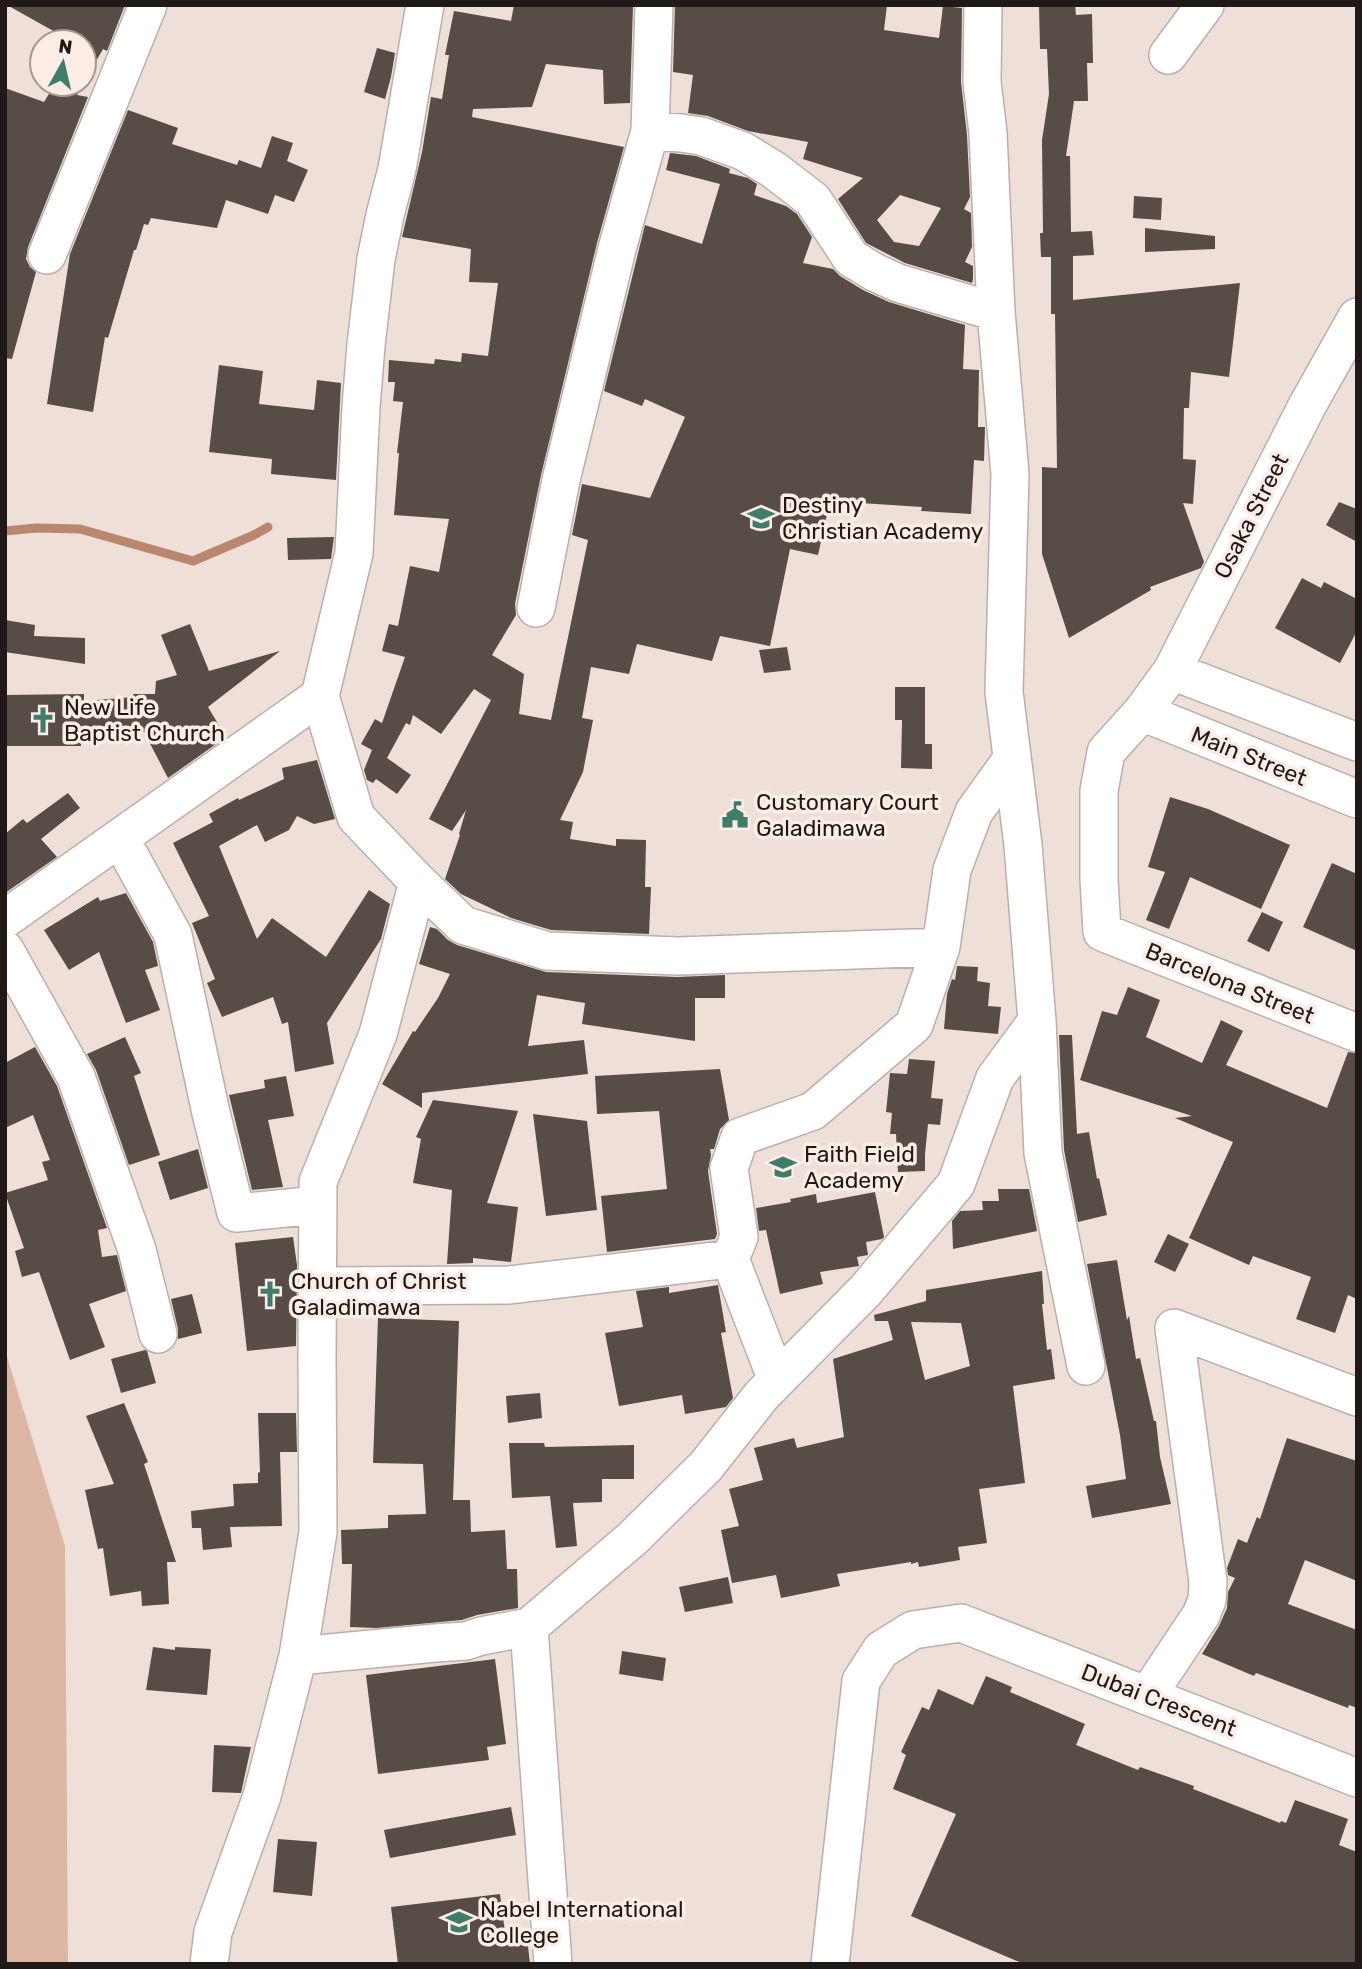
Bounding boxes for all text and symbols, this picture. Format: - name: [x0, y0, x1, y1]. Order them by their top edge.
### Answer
- north arrow: [28, 28, 98, 98]
- text: N: [57, 34, 74, 59]
- street label: Osaka Street: [1208, 449, 1294, 583]
- place label: Destiny Christian Academy: [782, 491, 984, 545]
- school or university icon: Destiny Christian Academy: [746, 503, 776, 533]
- place label: New Life Baptist Church: [64, 693, 225, 747]
- church icon: New Life Baptist Church: [28, 705, 58, 735]
- street label: Main Street: [1187, 720, 1311, 792]
- place label: Customary Court Galadimawa: [756, 788, 939, 842]
- public building icon: Customary Court Galadimawa: [720, 800, 750, 830]
- street label: Barcelona Street: [1141, 936, 1319, 1030]
- place label: Faith Field Academy: [804, 1140, 915, 1194]
- school or university icon: Faith Field Academy: [768, 1152, 798, 1182]
- place label: Church of Christ Galadimawa: [291, 1267, 466, 1321]
- church icon: Church of Christ Galadimawa: [255, 1279, 285, 1309]
- street label: Dubai Crescent: [1077, 1658, 1241, 1742]
- place label: Nabel International College: [480, 1895, 684, 1949]
- school or university icon: Nabel International College: [444, 1907, 474, 1937]

